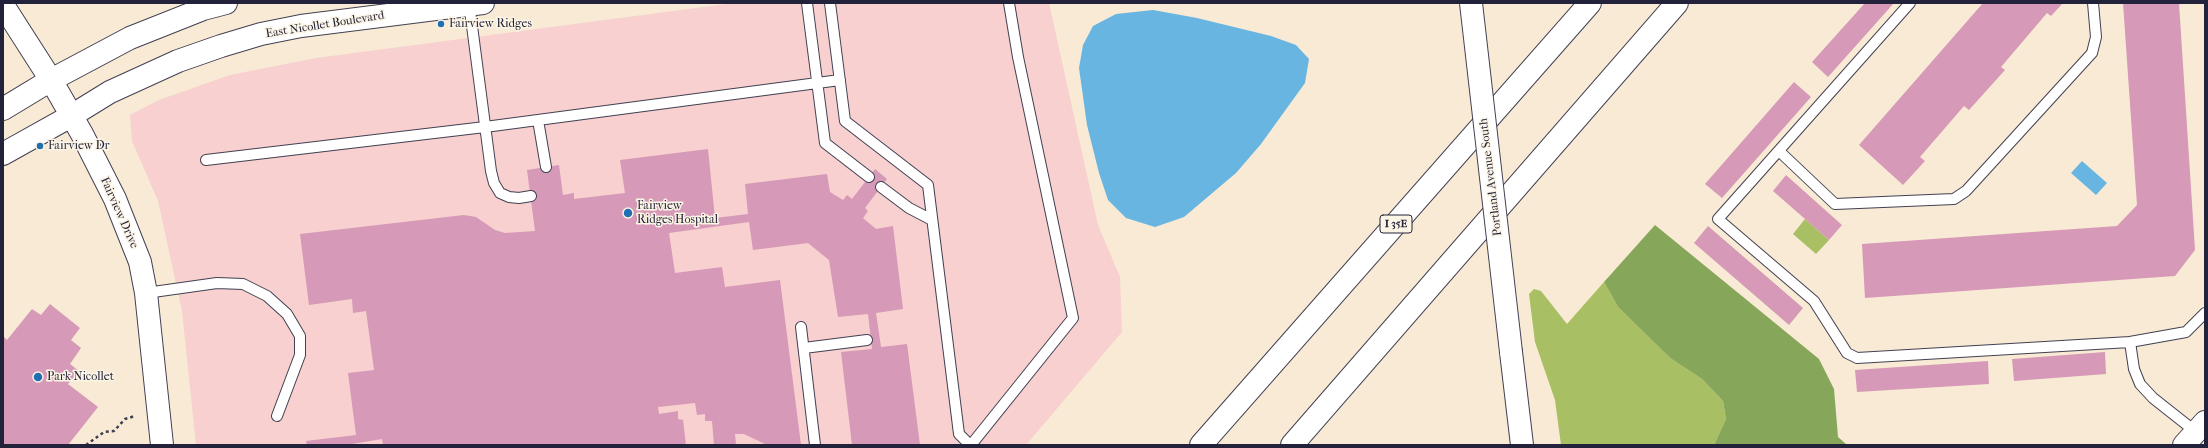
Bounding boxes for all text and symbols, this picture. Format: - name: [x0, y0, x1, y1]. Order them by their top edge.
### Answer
- street label: East Nicollet Boulevard: [265, 9, 385, 41]
- place label: Fairview Ridges: [449, 17, 532, 31]
- marker: Fairview Ridges: [436, 19, 446, 29]
- street label: Portland Avenue South: [1477, 117, 1505, 237]
- place label: Fairview Dr: [48, 139, 110, 153]
- marker: Fairview Dr: [35, 141, 45, 151]
- street label: Fairview Drive: [97, 175, 141, 251]
- place label: Fairview Ridges Hospital: [637, 199, 718, 227]
- marker: Fairview Ridges Hospital: [622, 207, 634, 219]
- road number: I 35E: [1380, 215, 1412, 233]
- place label: Park Nicollet: [47, 370, 114, 384]
- marker: Park Nicollet: [32, 371, 44, 383]

